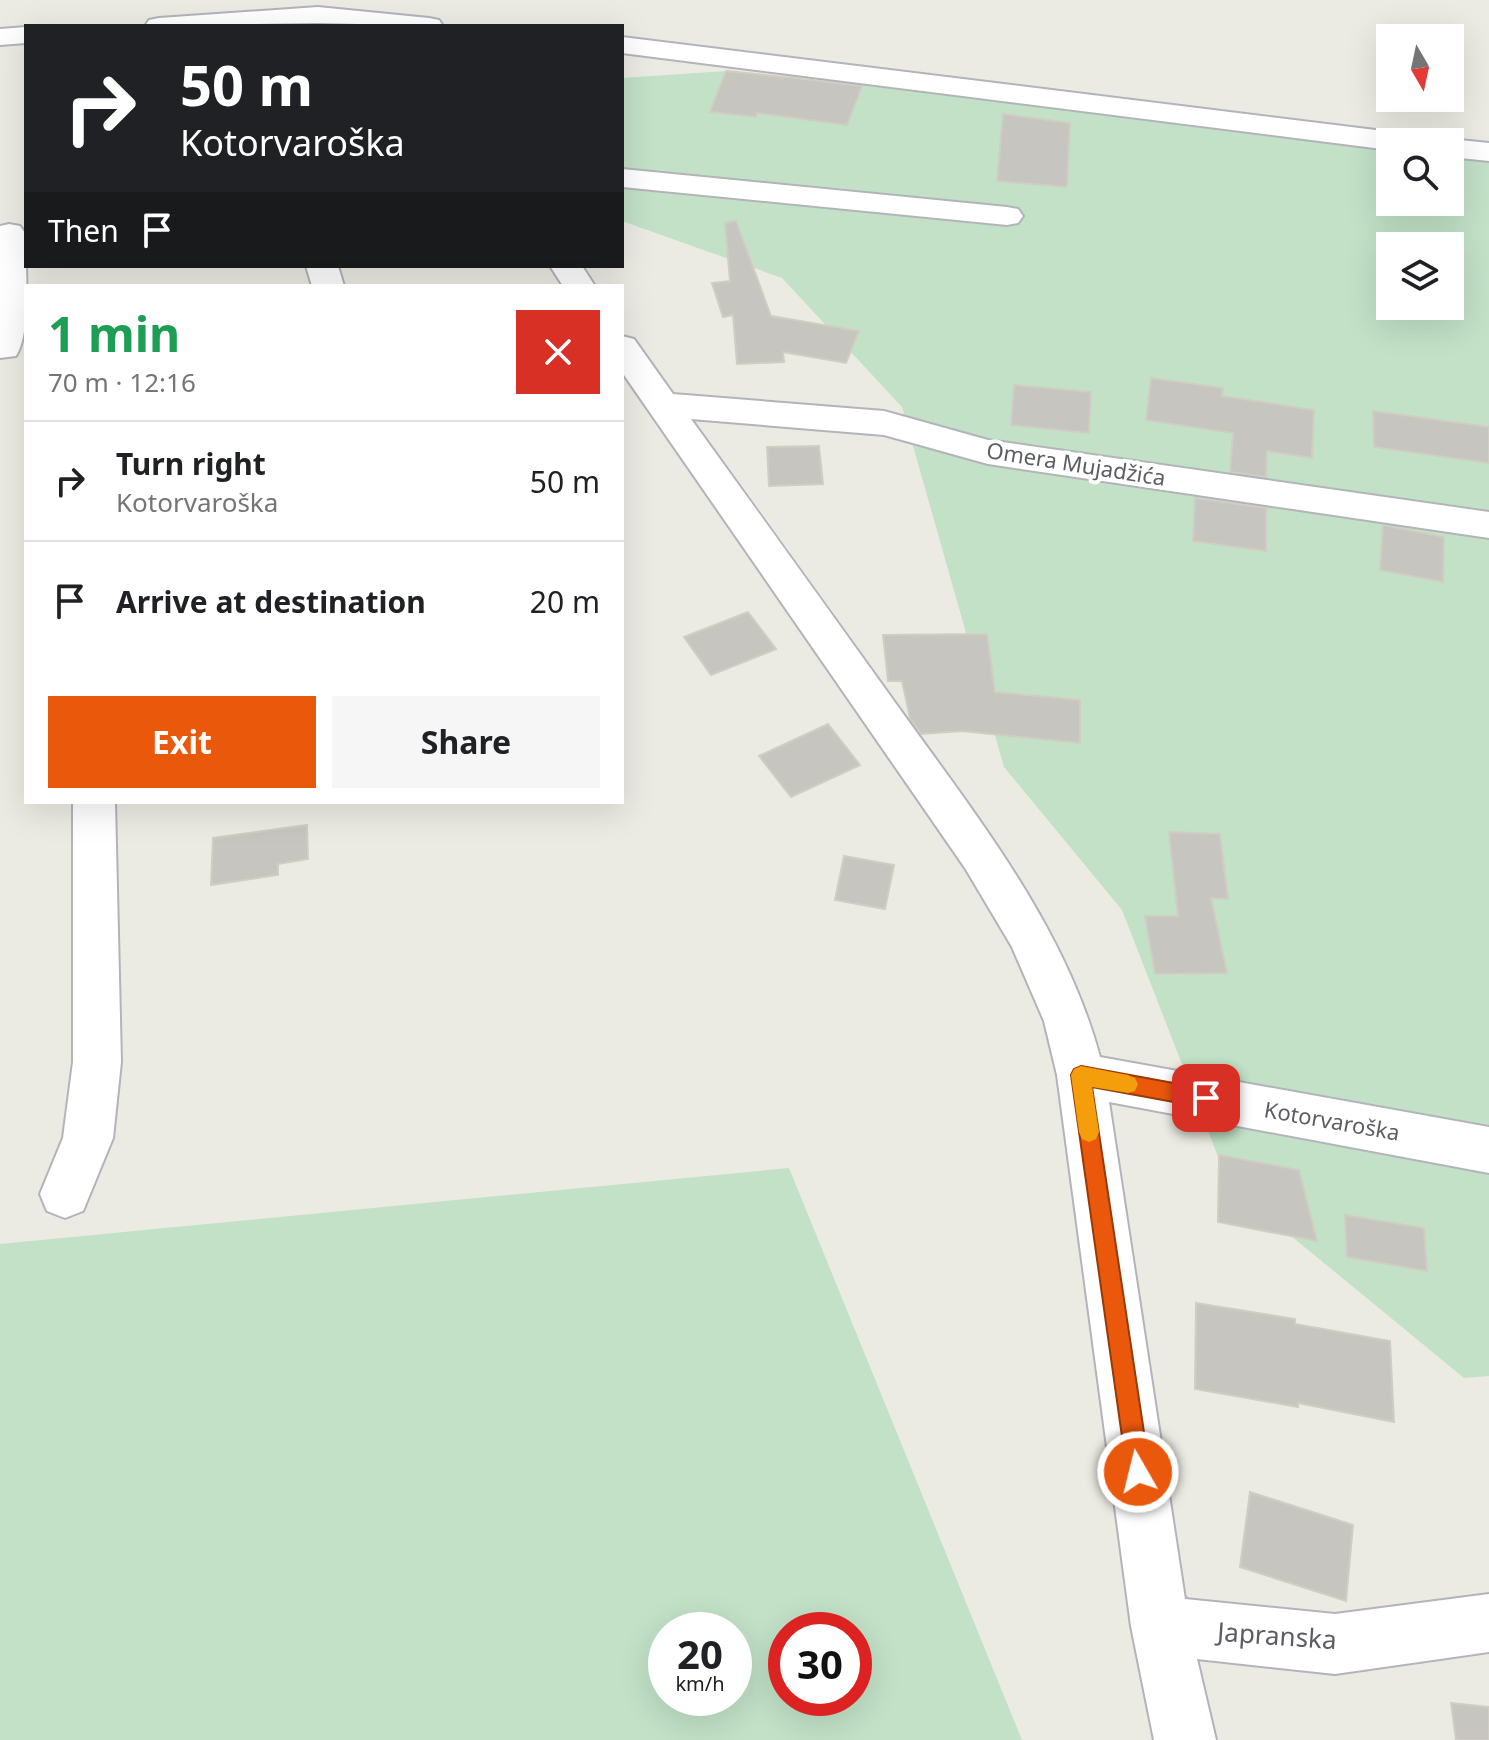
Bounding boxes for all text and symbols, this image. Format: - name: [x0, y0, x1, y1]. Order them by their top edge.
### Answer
- north arrow: [1376, 24, 1464, 112]
- map controls: [1376, 24, 1464, 320]
- text: 50 m: [180, 46, 313, 122]
- icon: right: [48, 56, 152, 160]
- text: Kotorvaroška: [180, 118, 405, 167]
- button: search: [1376, 128, 1464, 216]
- icon: arrive: [135, 208, 179, 252]
- text: Then: [48, 210, 119, 251]
- button: layers: [1376, 232, 1464, 320]
- text: 1 min: [48, 301, 180, 366]
- button: close: [516, 310, 600, 394]
- text: 70 m · 12:16: [48, 364, 196, 400]
- street label: Omera Mujadžića: [984, 434, 1168, 492]
- text: Turn right: [116, 443, 266, 484]
- icon: right: [48, 459, 92, 503]
- text: 50 m: [530, 461, 600, 502]
- text: Kotorvaroška: [116, 484, 278, 520]
- icon: arrive: [48, 579, 92, 623]
- text: Arrive at destination: [116, 581, 426, 622]
- text: 20 m: [530, 581, 600, 622]
- button: Exit: [48, 696, 316, 788]
- button: Share: [332, 696, 600, 788]
- pin: [1172, 1064, 1240, 1132]
- icon: arrive: [1184, 1076, 1228, 1120]
- street label: Kotorvaroška: [1262, 1093, 1402, 1147]
- position arrow: [1096, 1430, 1180, 1514]
- speed limit sign: 30: [768, 1612, 872, 1716]
- street label: Japranska: [1213, 1613, 1338, 1657]
- text: 20: [677, 1626, 723, 1681]
- text: km/h: [675, 1670, 725, 1697]

